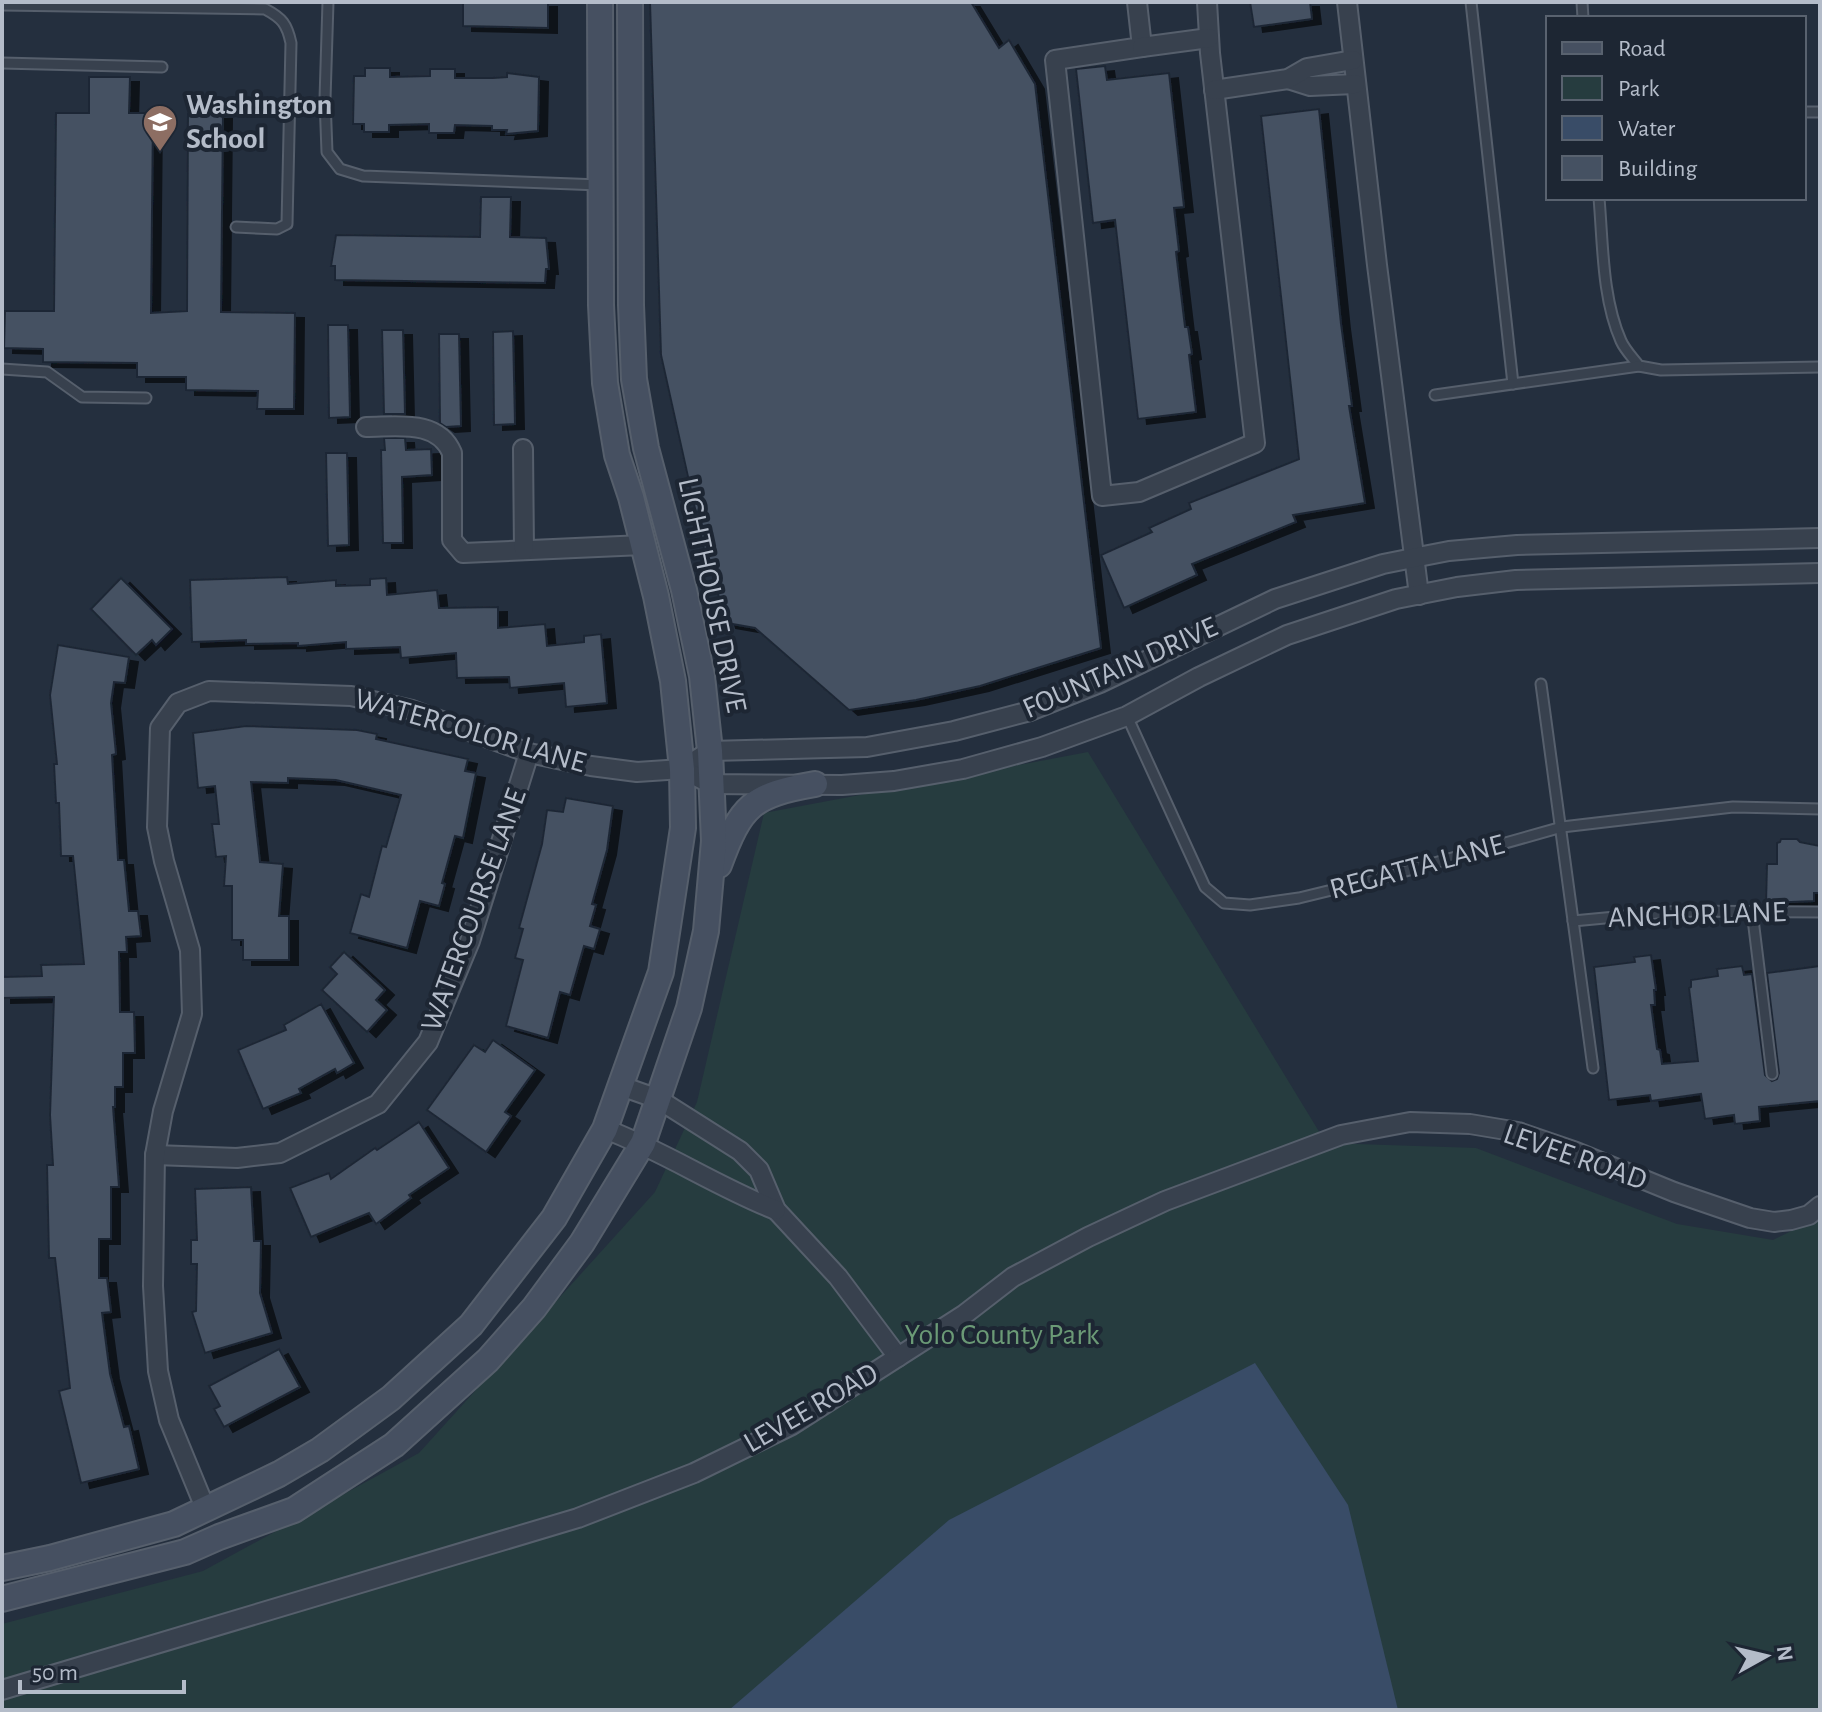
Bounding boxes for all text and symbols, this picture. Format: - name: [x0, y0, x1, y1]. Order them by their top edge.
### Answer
- legend: [1546, 16, 1806, 200]
- text: Road: [1618, 37, 1666, 61]
- text: Park: [1618, 77, 1659, 101]
- place label: Washington School: [186, 90, 332, 154]
- school or university icon: Washington School: [141, 103, 179, 153]
- text: Water: [1618, 117, 1676, 141]
- text: Building: [1618, 157, 1697, 181]
- street label: LIGHTHOUSE DRIVE: [672, 475, 752, 715]
- street label: FOUNTAIN DRIVE: [1018, 612, 1222, 724]
- street label: WATERCOLOR LANE: [351, 684, 589, 778]
- street label: WATERCOURSE LANE: [416, 785, 532, 1035]
- street label: REGATTA LANE: [1327, 829, 1507, 905]
- street label: ANCHOR LANE: [1607, 897, 1787, 933]
- street label: LEVEE ROAD: [1499, 1118, 1651, 1196]
- park label: Yolo County Park: [904, 1320, 1100, 1350]
- street label: LEVEE ROAD: [739, 1358, 883, 1458]
- north arrow: [1726, 1616, 1806, 1696]
- scale bar: [20, 1644, 184, 1694]
- text: N: [1773, 1644, 1797, 1662]
- text: 50 m: [32, 1661, 78, 1685]

